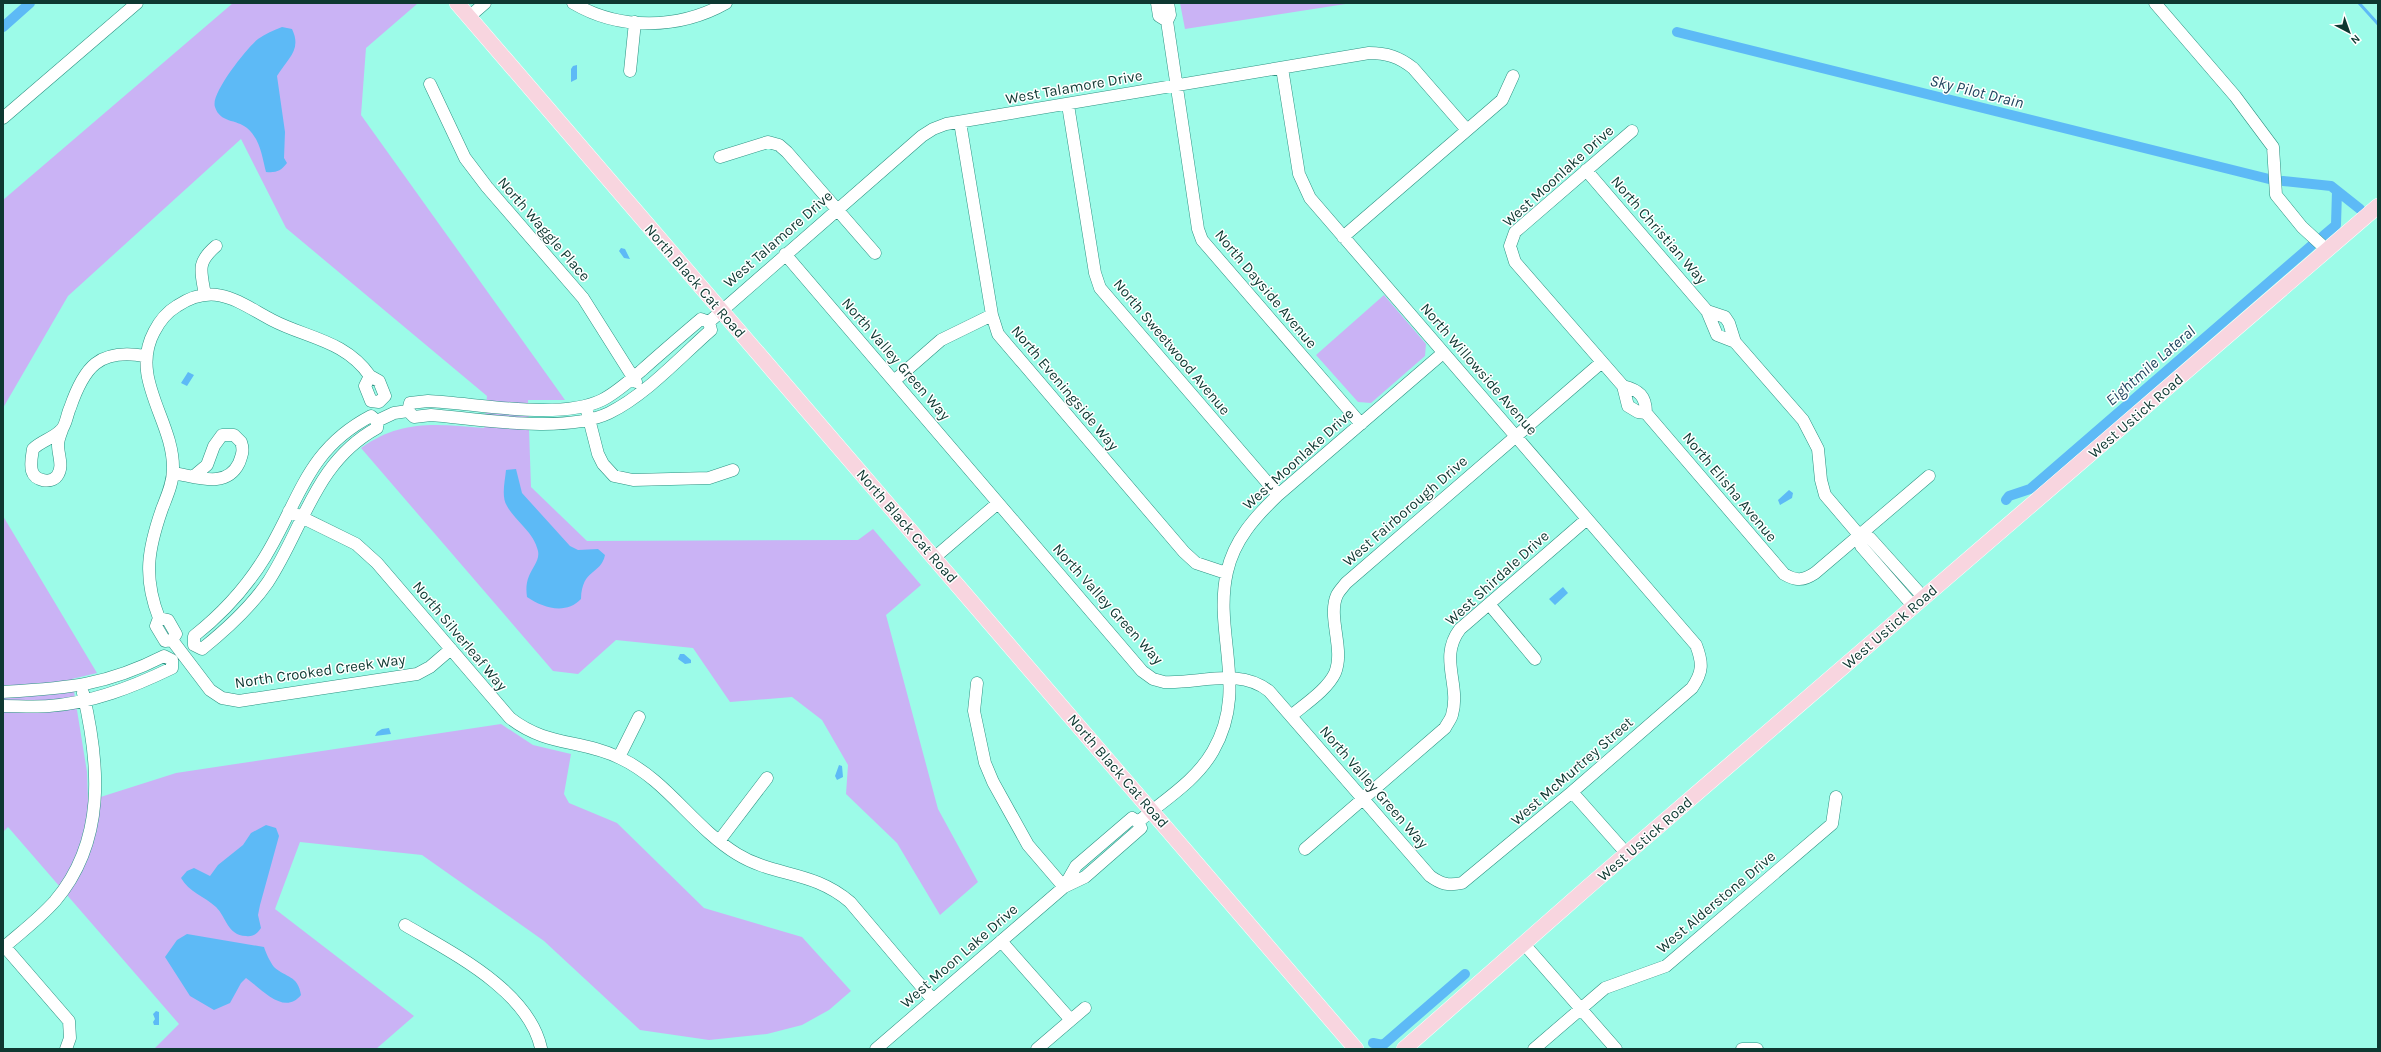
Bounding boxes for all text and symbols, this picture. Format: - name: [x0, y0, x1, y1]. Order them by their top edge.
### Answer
- north arrow: [2329, 12, 2369, 52]
- text: N: [2348, 32, 2362, 47]
- street label: West Talamore Drive: [1004, 66, 1144, 108]
- water label: Sky Pilot Drain: [1928, 71, 2026, 112]
- street label: West Moonlake Drive: [1499, 121, 1617, 231]
- street label: North Christian Way: [1607, 172, 1711, 288]
- street label: North Waggle Place: [494, 173, 594, 285]
- street label: West Talamore Drive: [720, 187, 836, 291]
- street label: North Black Cat Road: [641, 220, 749, 342]
- street label: North Dayside Avenue: [1211, 226, 1321, 352]
- street label: North Sweetwood Avenue: [1110, 275, 1234, 419]
- street label: North Valley Green Way: [838, 294, 954, 424]
- street label: North Willowside Avenue: [1417, 299, 1541, 439]
- water label: Eightmile Lateral: [2102, 321, 2199, 409]
- street label: North Eveningside Way: [1007, 322, 1123, 454]
- street label: West Ustick Road: [2085, 370, 2187, 462]
- street label: West Moonlake Drive: [1239, 404, 1357, 514]
- street label: North Elisha Avenue: [1679, 429, 1781, 545]
- street label: West Fairborough Drive: [1339, 452, 1471, 570]
- street label: North Black Cat Road: [853, 465, 961, 587]
- street label: West Shirdale Drive: [1441, 527, 1553, 629]
- street label: North Valley Green Way: [1049, 540, 1167, 668]
- street label: North Silverleaf Way: [409, 578, 511, 694]
- street label: West Ustick Road: [1839, 581, 1941, 673]
- street label: North Crooked Creek Way: [234, 650, 406, 692]
- street label: North Black Cat Road: [1064, 710, 1172, 832]
- street label: West McMurtrey Street: [1507, 713, 1637, 829]
- street label: North Valley Green Way: [1316, 722, 1432, 852]
- street label: West Ustick Road: [1594, 793, 1696, 885]
- street label: West Alderstone Drive: [1653, 847, 1779, 957]
- street label: West Moon Lake Drive: [897, 900, 1021, 1012]

